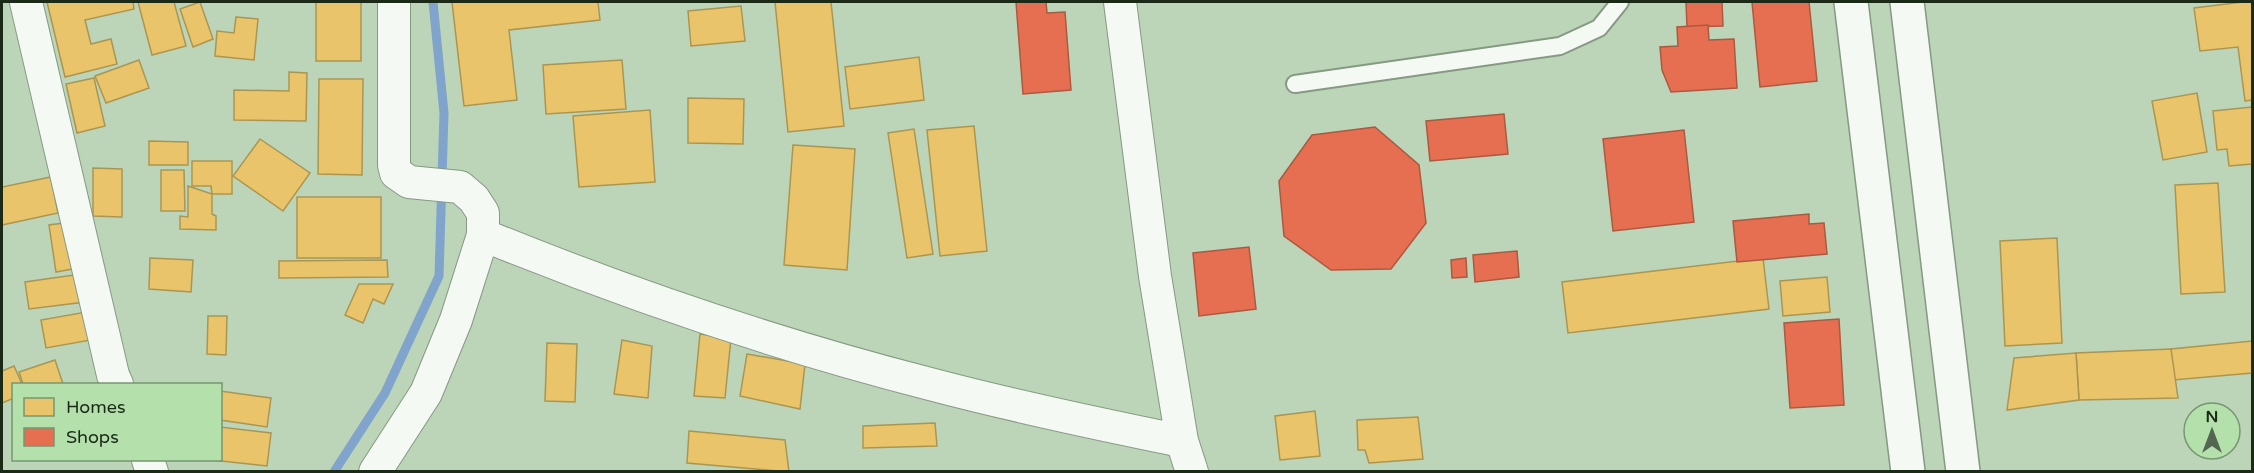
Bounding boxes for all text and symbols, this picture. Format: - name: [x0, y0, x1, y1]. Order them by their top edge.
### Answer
- legend: [12, 383, 222, 461]
- text: Homes: [66, 396, 126, 418]
- north arrow: [2182, 401, 2242, 461]
- text: N: [2206, 407, 2218, 427]
- text: Shops: [66, 426, 119, 448]

